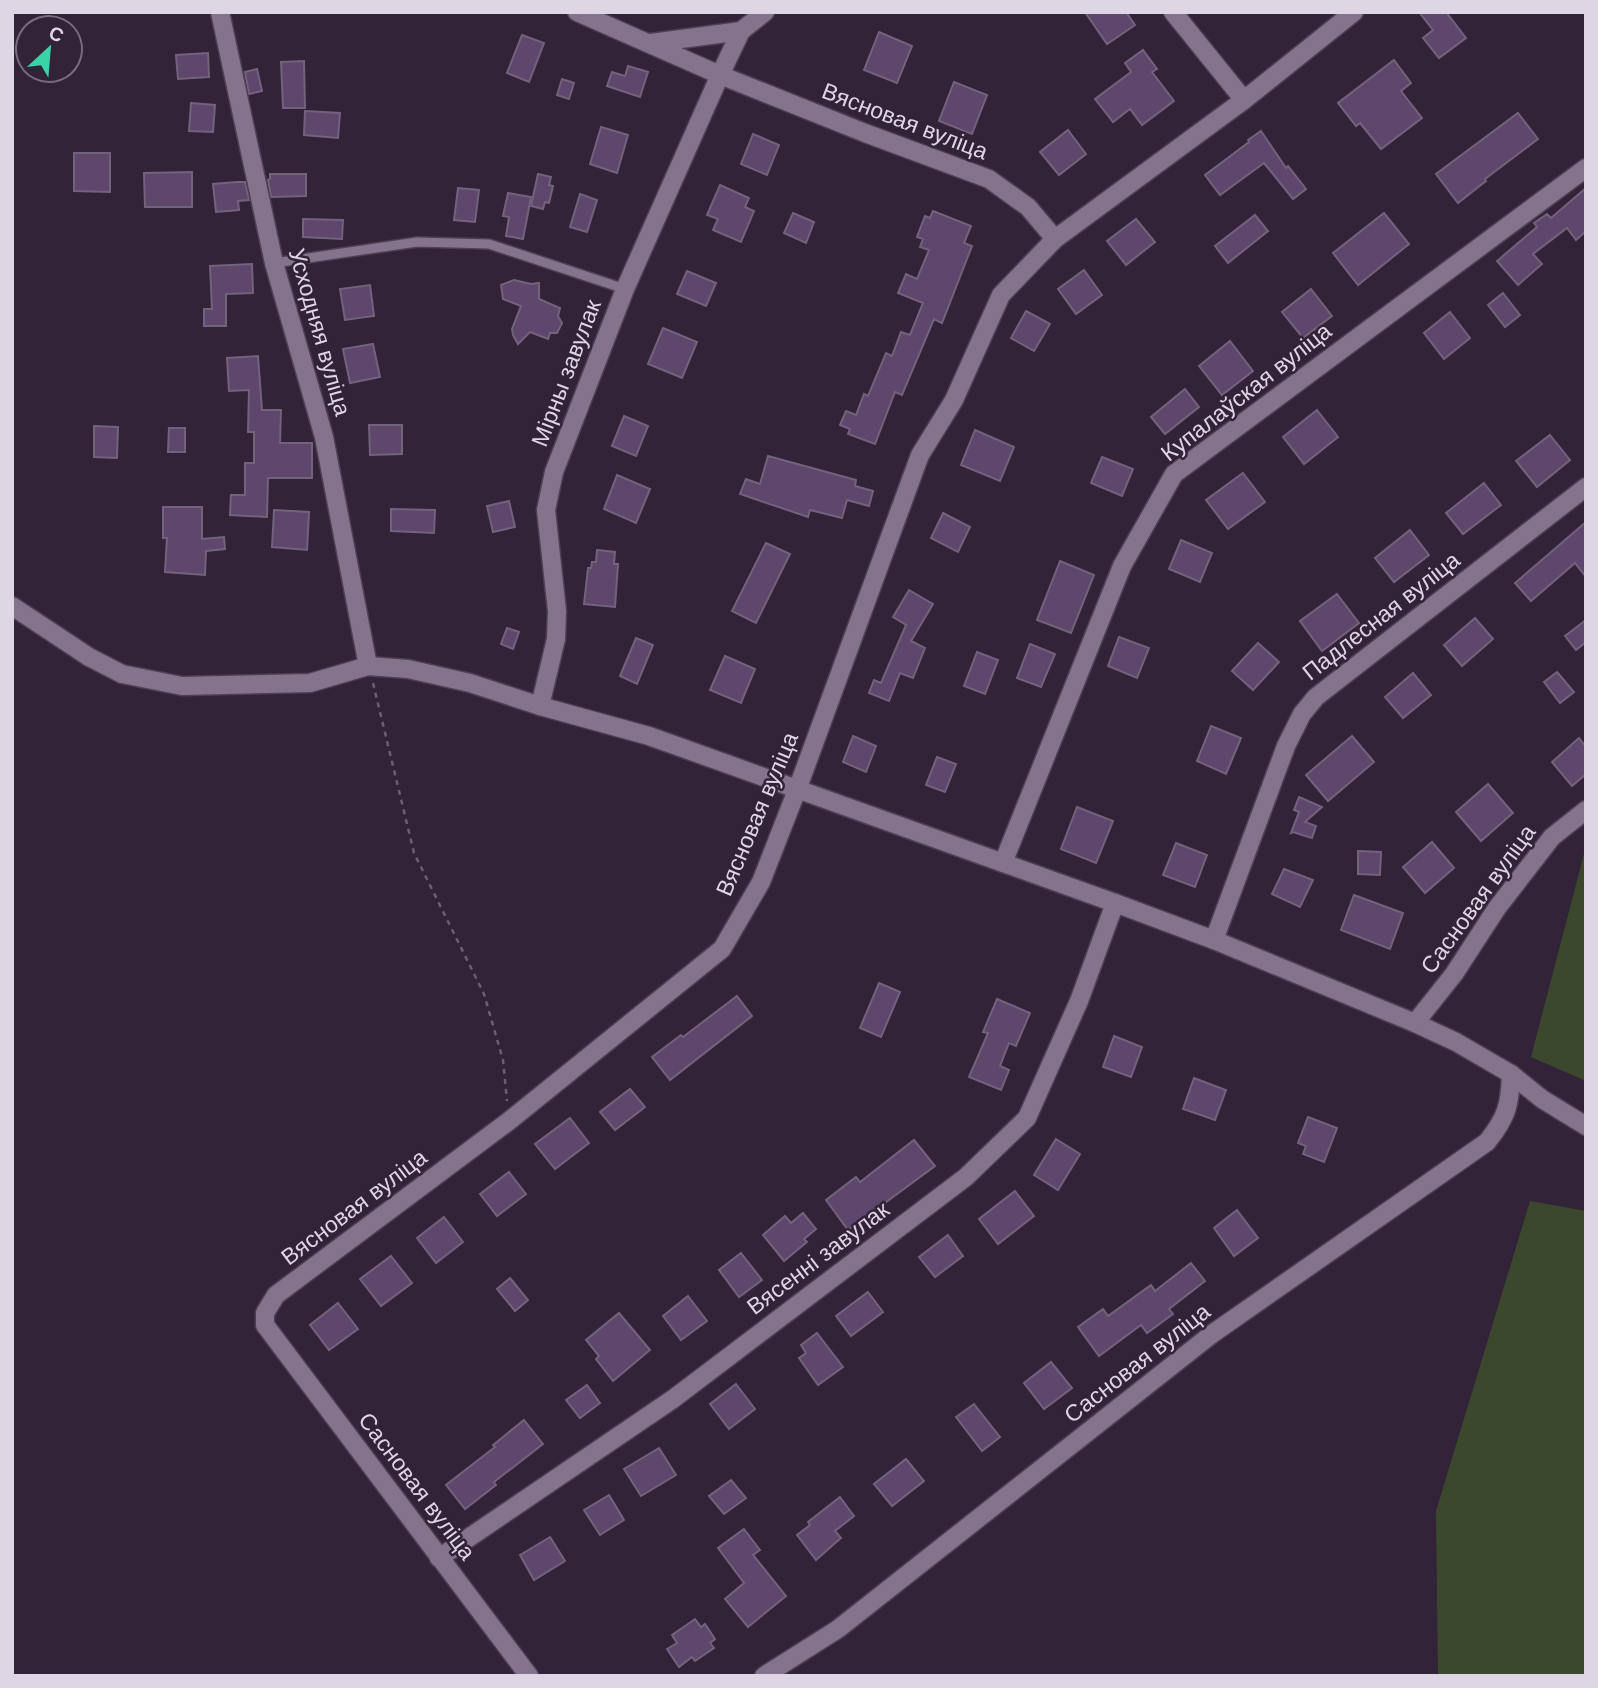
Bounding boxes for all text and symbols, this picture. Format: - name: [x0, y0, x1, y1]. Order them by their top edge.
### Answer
- north arrow: [14, 14, 84, 84]
- text: С: [45, 22, 67, 47]
- street label: Вясновая вуліца: [818, 77, 992, 165]
- street label: Усходняя вуліца: [284, 245, 356, 419]
- street label: Мірны завулак: [526, 295, 606, 450]
- street label: Купалаўская вуліца: [1156, 317, 1336, 467]
- street label: Падлесная вуліца: [1297, 547, 1465, 685]
- street label: Вясновая вуліца: [711, 728, 803, 900]
- street label: Сасновая вуліца: [1415, 819, 1541, 978]
- street label: Вясновая вуліца: [276, 1144, 432, 1270]
- street label: Вясенні завулак: [742, 1196, 895, 1320]
- street label: Сасновая вуліца: [1059, 1298, 1215, 1428]
- street label: Сасновая вуліца: [353, 1407, 481, 1565]

